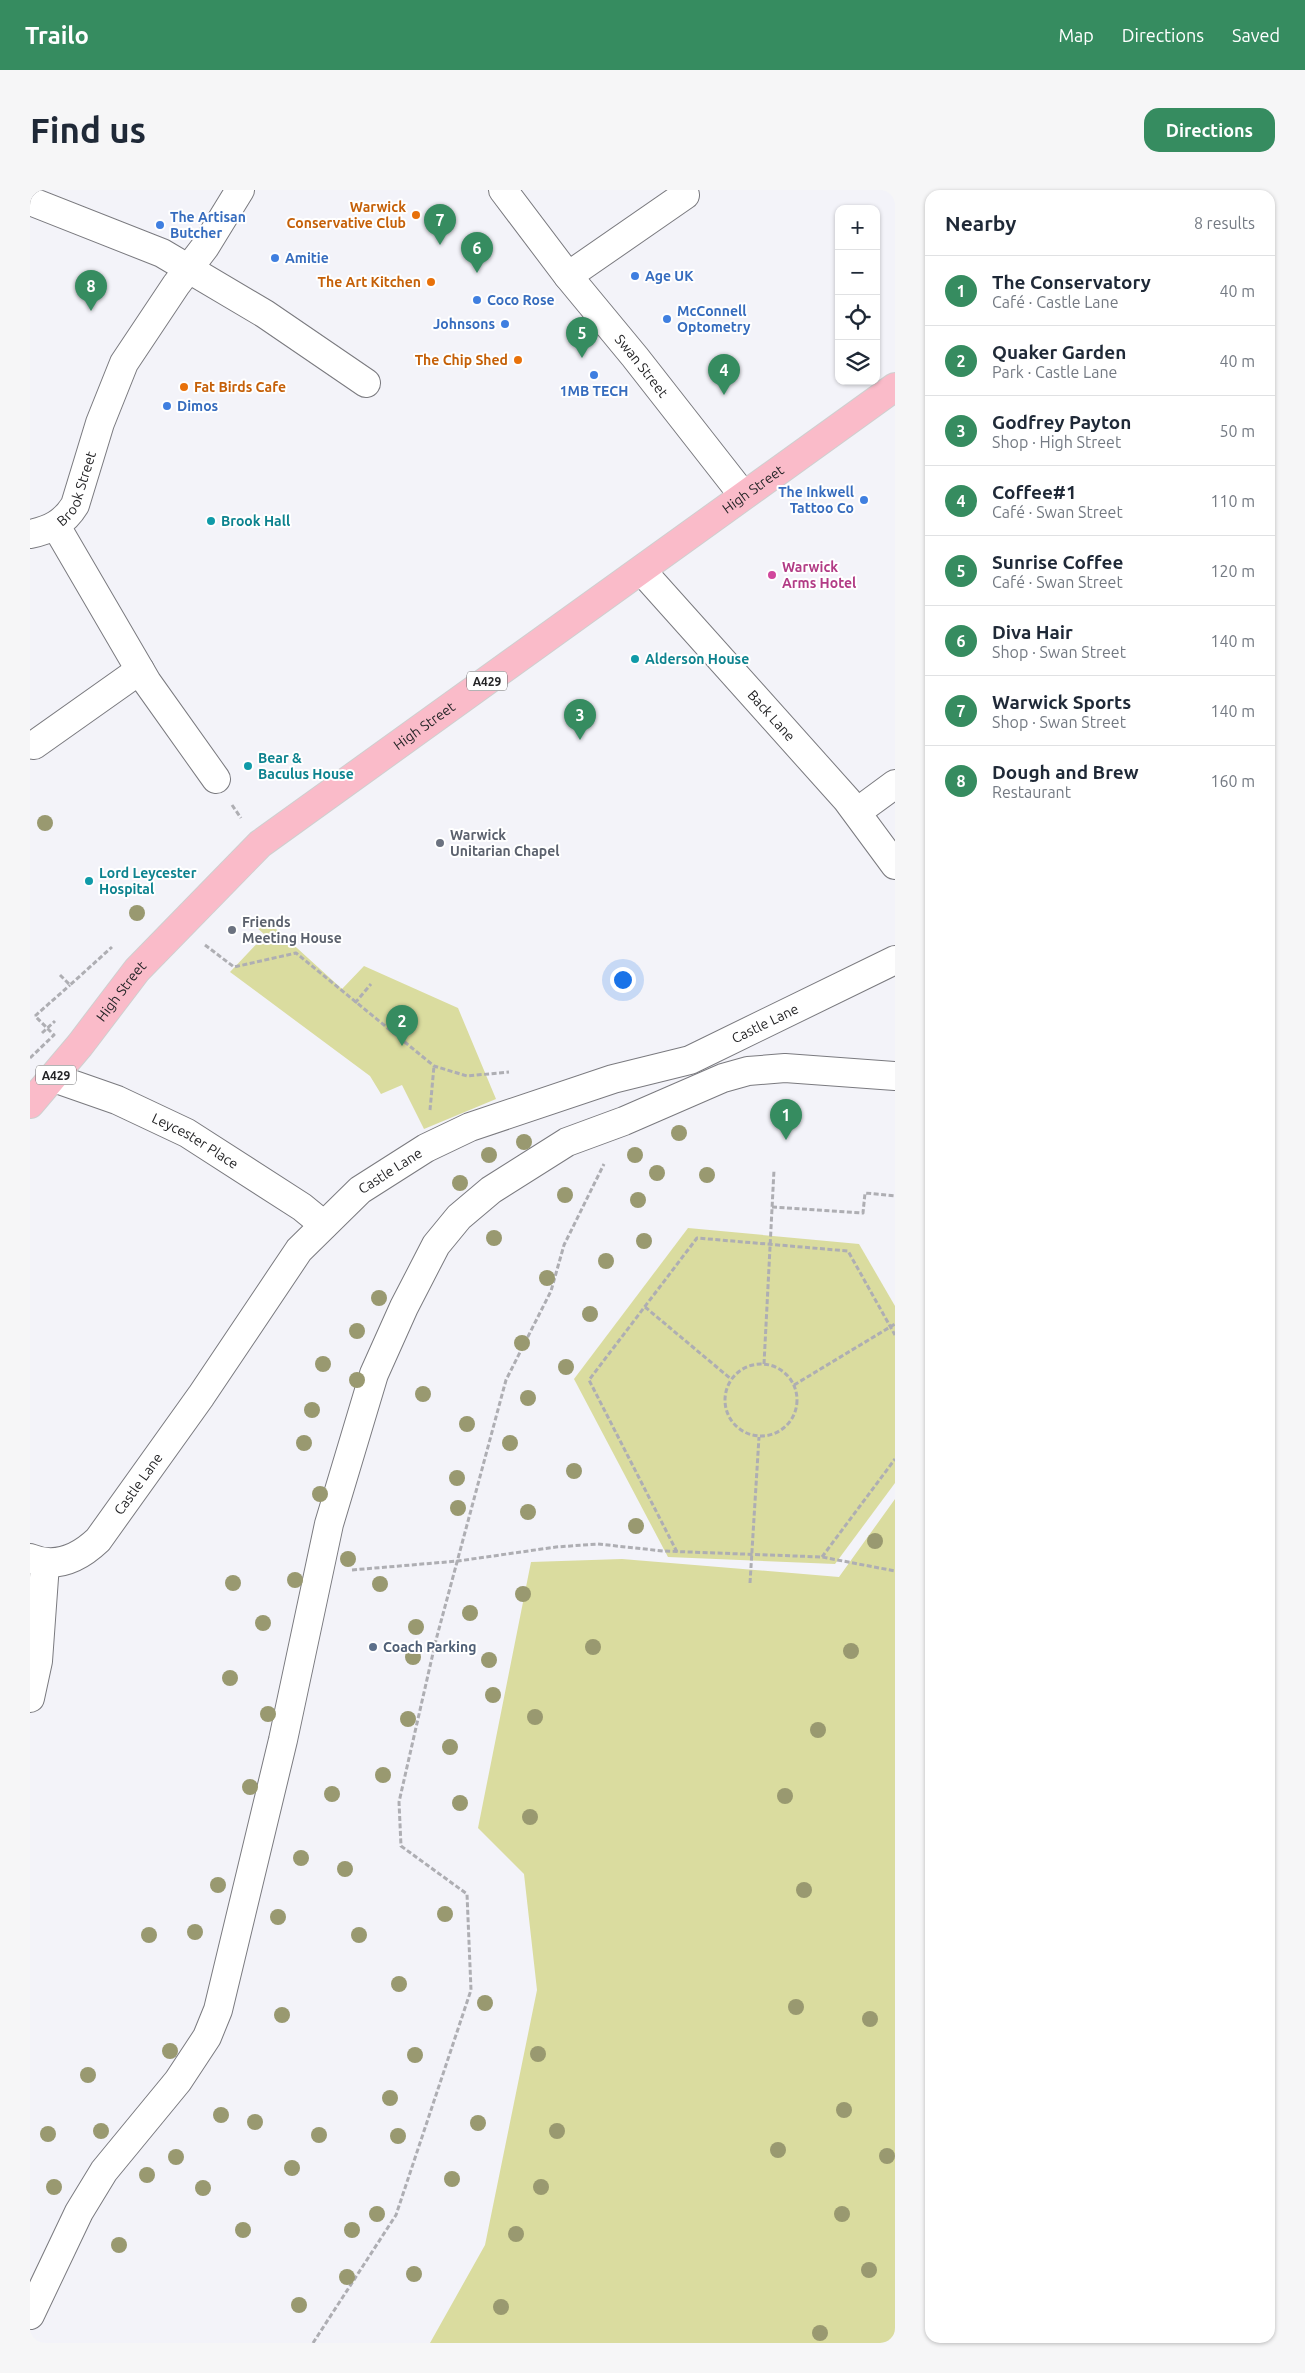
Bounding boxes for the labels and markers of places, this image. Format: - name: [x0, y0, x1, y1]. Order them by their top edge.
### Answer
- place label: Warwick Conservative Club: [287, 199, 406, 231]
- pin: 7: [424, 204, 456, 245]
- place label: The Artisan Butcher: [170, 209, 246, 241]
- marker: Warwick Conservative Club: [410, 209, 422, 221]
- marker: The Artisan Butcher: [154, 219, 166, 231]
- pin: 6: [461, 232, 493, 273]
- place label: Amitie: [285, 250, 329, 266]
- marker: Amitie: [269, 252, 281, 264]
- place label: Age UK: [645, 268, 694, 284]
- pin: 8: [75, 270, 107, 311]
- marker: Age UK: [629, 270, 641, 282]
- place label: The Art Kitchen: [318, 274, 421, 290]
- marker: The Art Kitchen: [425, 276, 437, 288]
- place label: Coco Rose: [487, 292, 555, 308]
- marker: Coco Rose: [471, 294, 483, 306]
- place label: McConnell Optometry: [677, 303, 751, 335]
- marker: McConnell Optometry: [661, 313, 673, 325]
- place label: Johnsons: [433, 316, 495, 332]
- pin: 5: [566, 317, 598, 358]
- marker: Johnsons: [499, 318, 511, 330]
- place label: The Chip Shed: [415, 352, 508, 368]
- marker: The Chip Shed: [512, 354, 524, 366]
- pin: 4: [708, 354, 740, 395]
- marker: 1MB TECH: [588, 369, 600, 381]
- place label: Fat Birds Cafe: [194, 379, 286, 395]
- marker: Fat Birds Cafe: [178, 381, 190, 393]
- place label: 1MB TECH: [560, 383, 628, 399]
- place label: Dimos: [177, 398, 219, 414]
- marker: Dimos: [161, 400, 173, 412]
- place label: The Inkwell Tattoo Co: [778, 484, 854, 516]
- marker: The Inkwell Tattoo Co: [858, 494, 870, 506]
- place label: Brook Hall: [221, 513, 290, 529]
- marker: Brook Hall: [205, 515, 217, 527]
- place label: Warwick Arms Hotel: [782, 559, 856, 591]
- marker: Warwick Arms Hotel: [766, 569, 778, 581]
- place label: Alderson House: [645, 651, 749, 667]
- marker: Alderson House: [629, 653, 641, 665]
- pin: 3: [564, 699, 596, 740]
- place label: Bear & Baculus House: [258, 750, 354, 782]
- marker: Bear & Baculus House: [242, 760, 254, 772]
- place label: Warwick Unitarian Chapel: [450, 827, 560, 859]
- marker: Warwick Unitarian Chapel: [434, 837, 446, 849]
- place label: Lord Leycester Hospital: [99, 865, 197, 897]
- marker: Lord Leycester Hospital: [83, 875, 95, 887]
- place label: Friends Meeting House: [242, 914, 342, 946]
- marker: Friends Meeting House: [226, 924, 238, 936]
- pin: 2: [386, 1005, 418, 1046]
- pin: 1: [770, 1099, 802, 1140]
- place label: Coach Parking: [383, 1639, 476, 1655]
- marker: Coach Parking: [367, 1641, 379, 1653]

